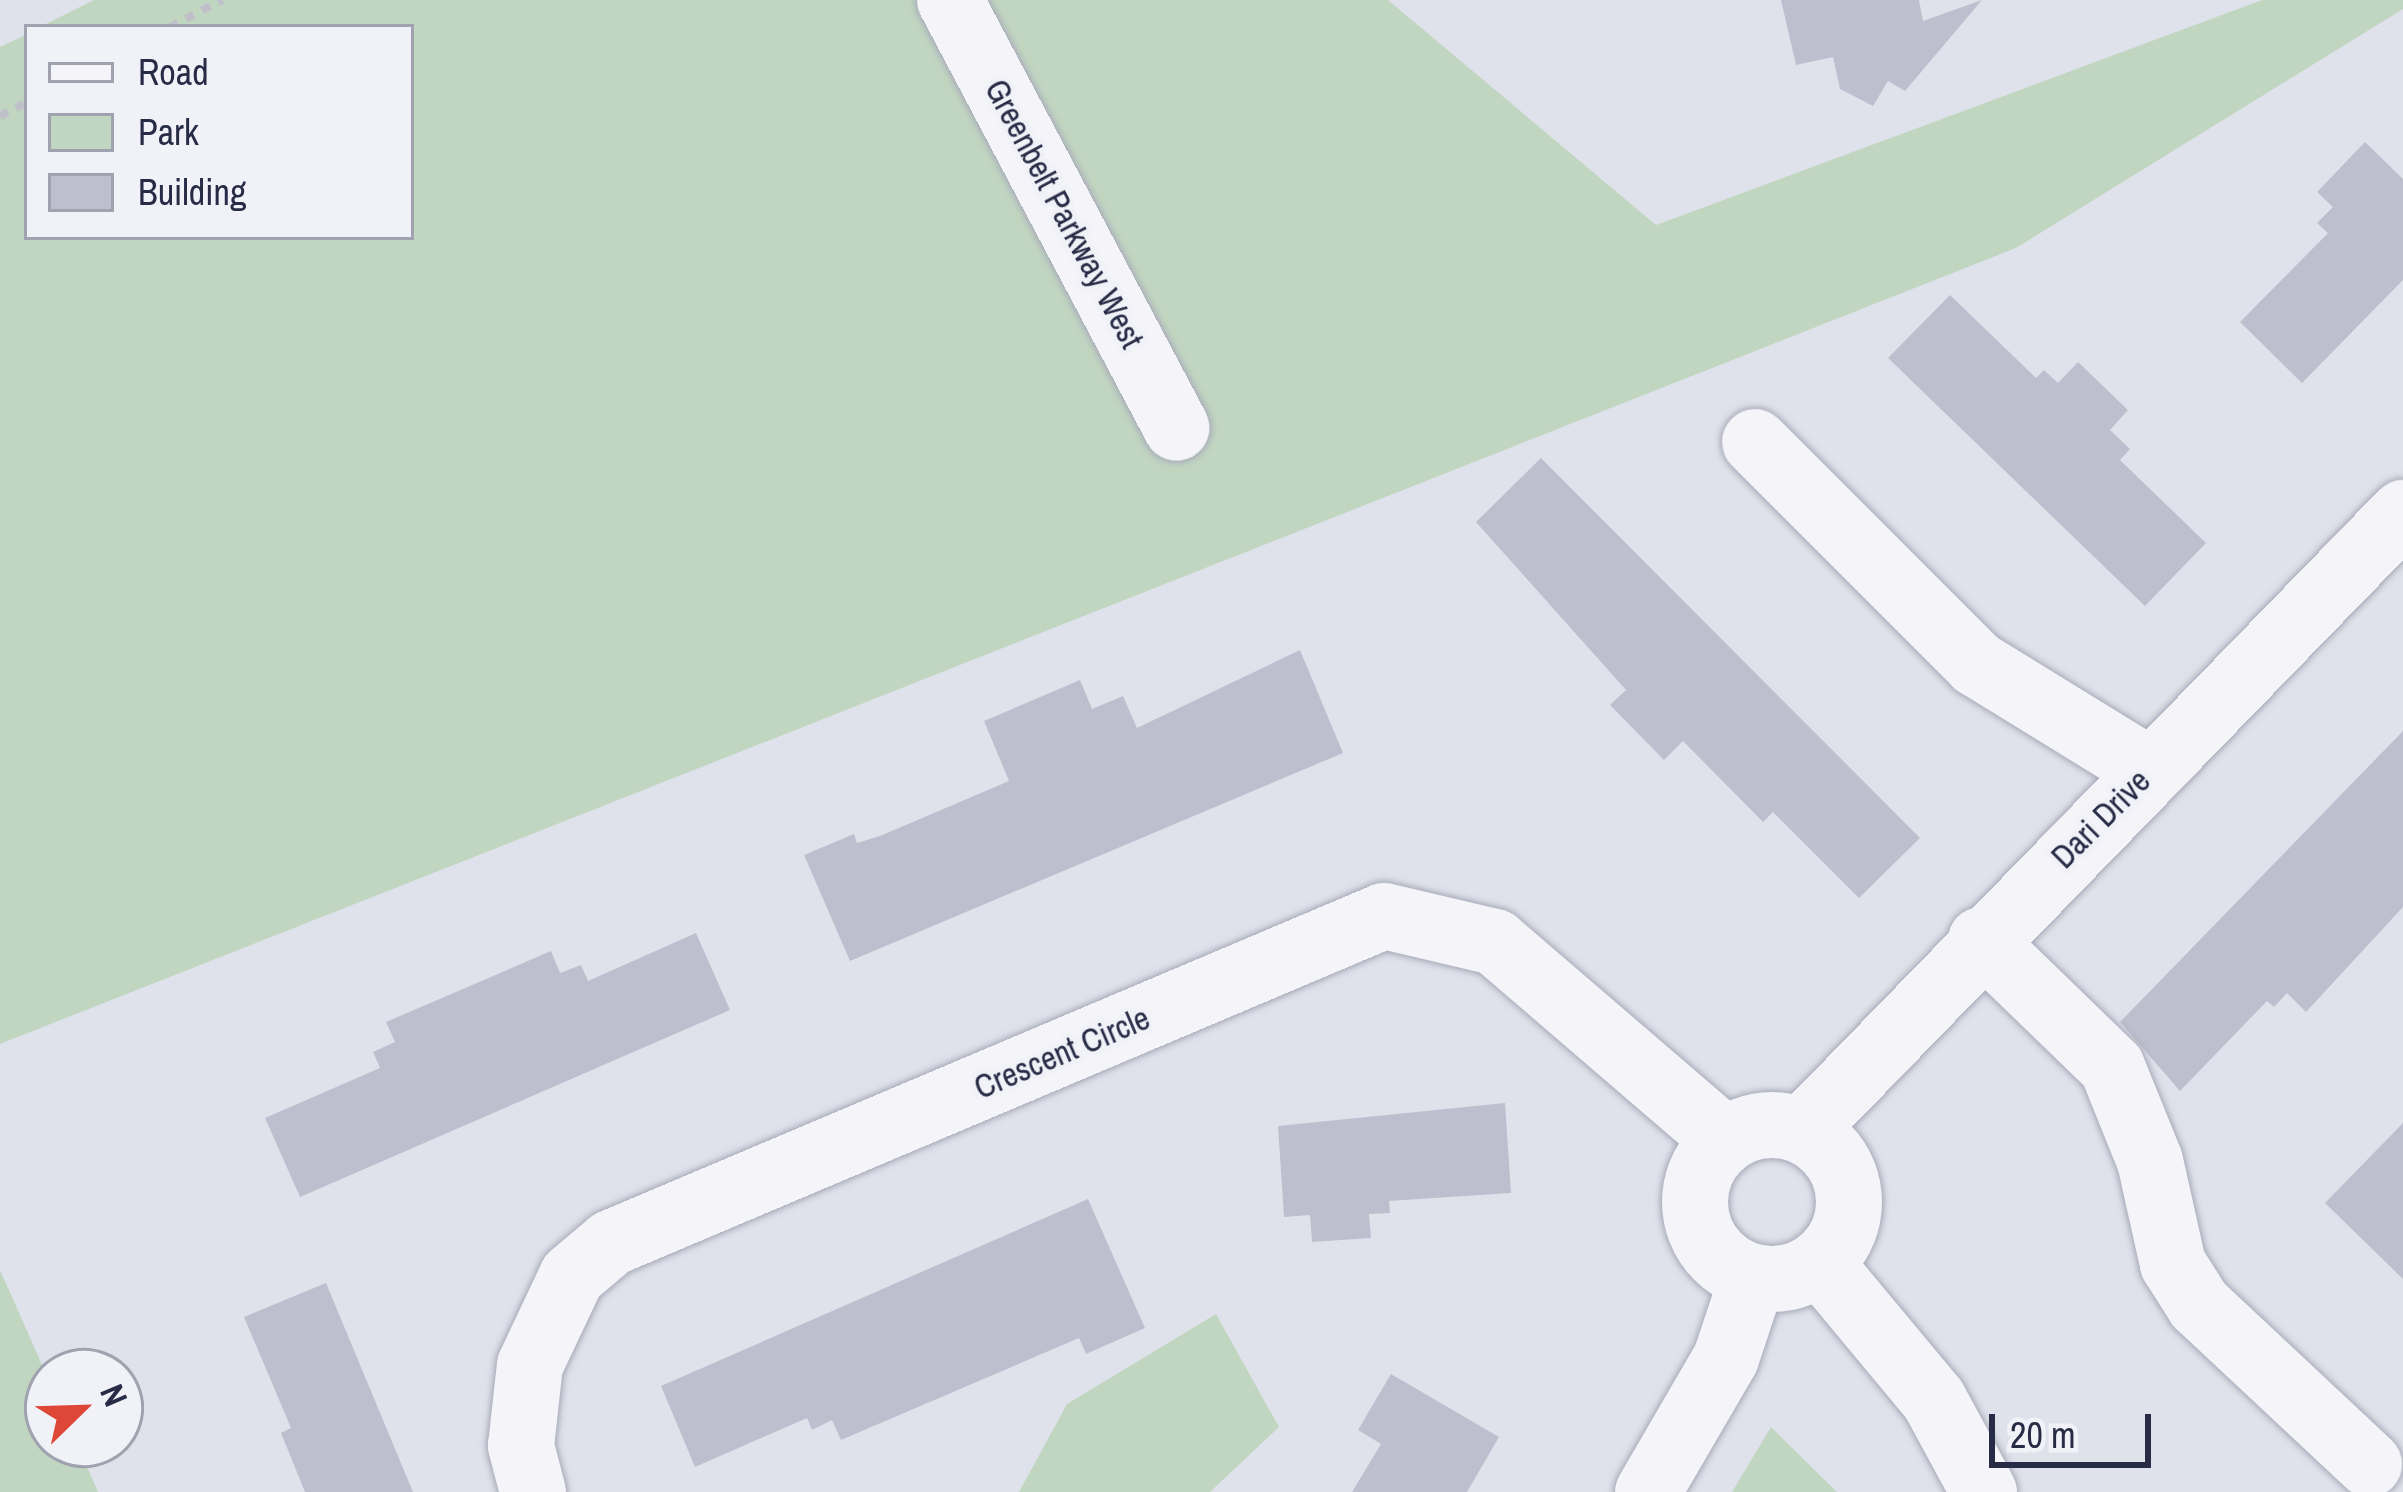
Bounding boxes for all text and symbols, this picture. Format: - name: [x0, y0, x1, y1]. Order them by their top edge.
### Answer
- legend: [24, 24, 414, 240]
- text: Road: [138, 48, 209, 96]
- street label: Greenbelt Parkway West: [976, 73, 1152, 355]
- text: Park: [138, 108, 199, 156]
- text: Building: [138, 168, 246, 216]
- street label: Dari Drive: [2043, 761, 2159, 877]
- street label: Crescent Circle: [968, 998, 1156, 1108]
- north arrow: [24, 1348, 144, 1468]
- text: N: [90, 1378, 138, 1413]
- scale bar: [1995, 1390, 2157, 1464]
- text: 20 m: [2010, 1411, 2076, 1459]

